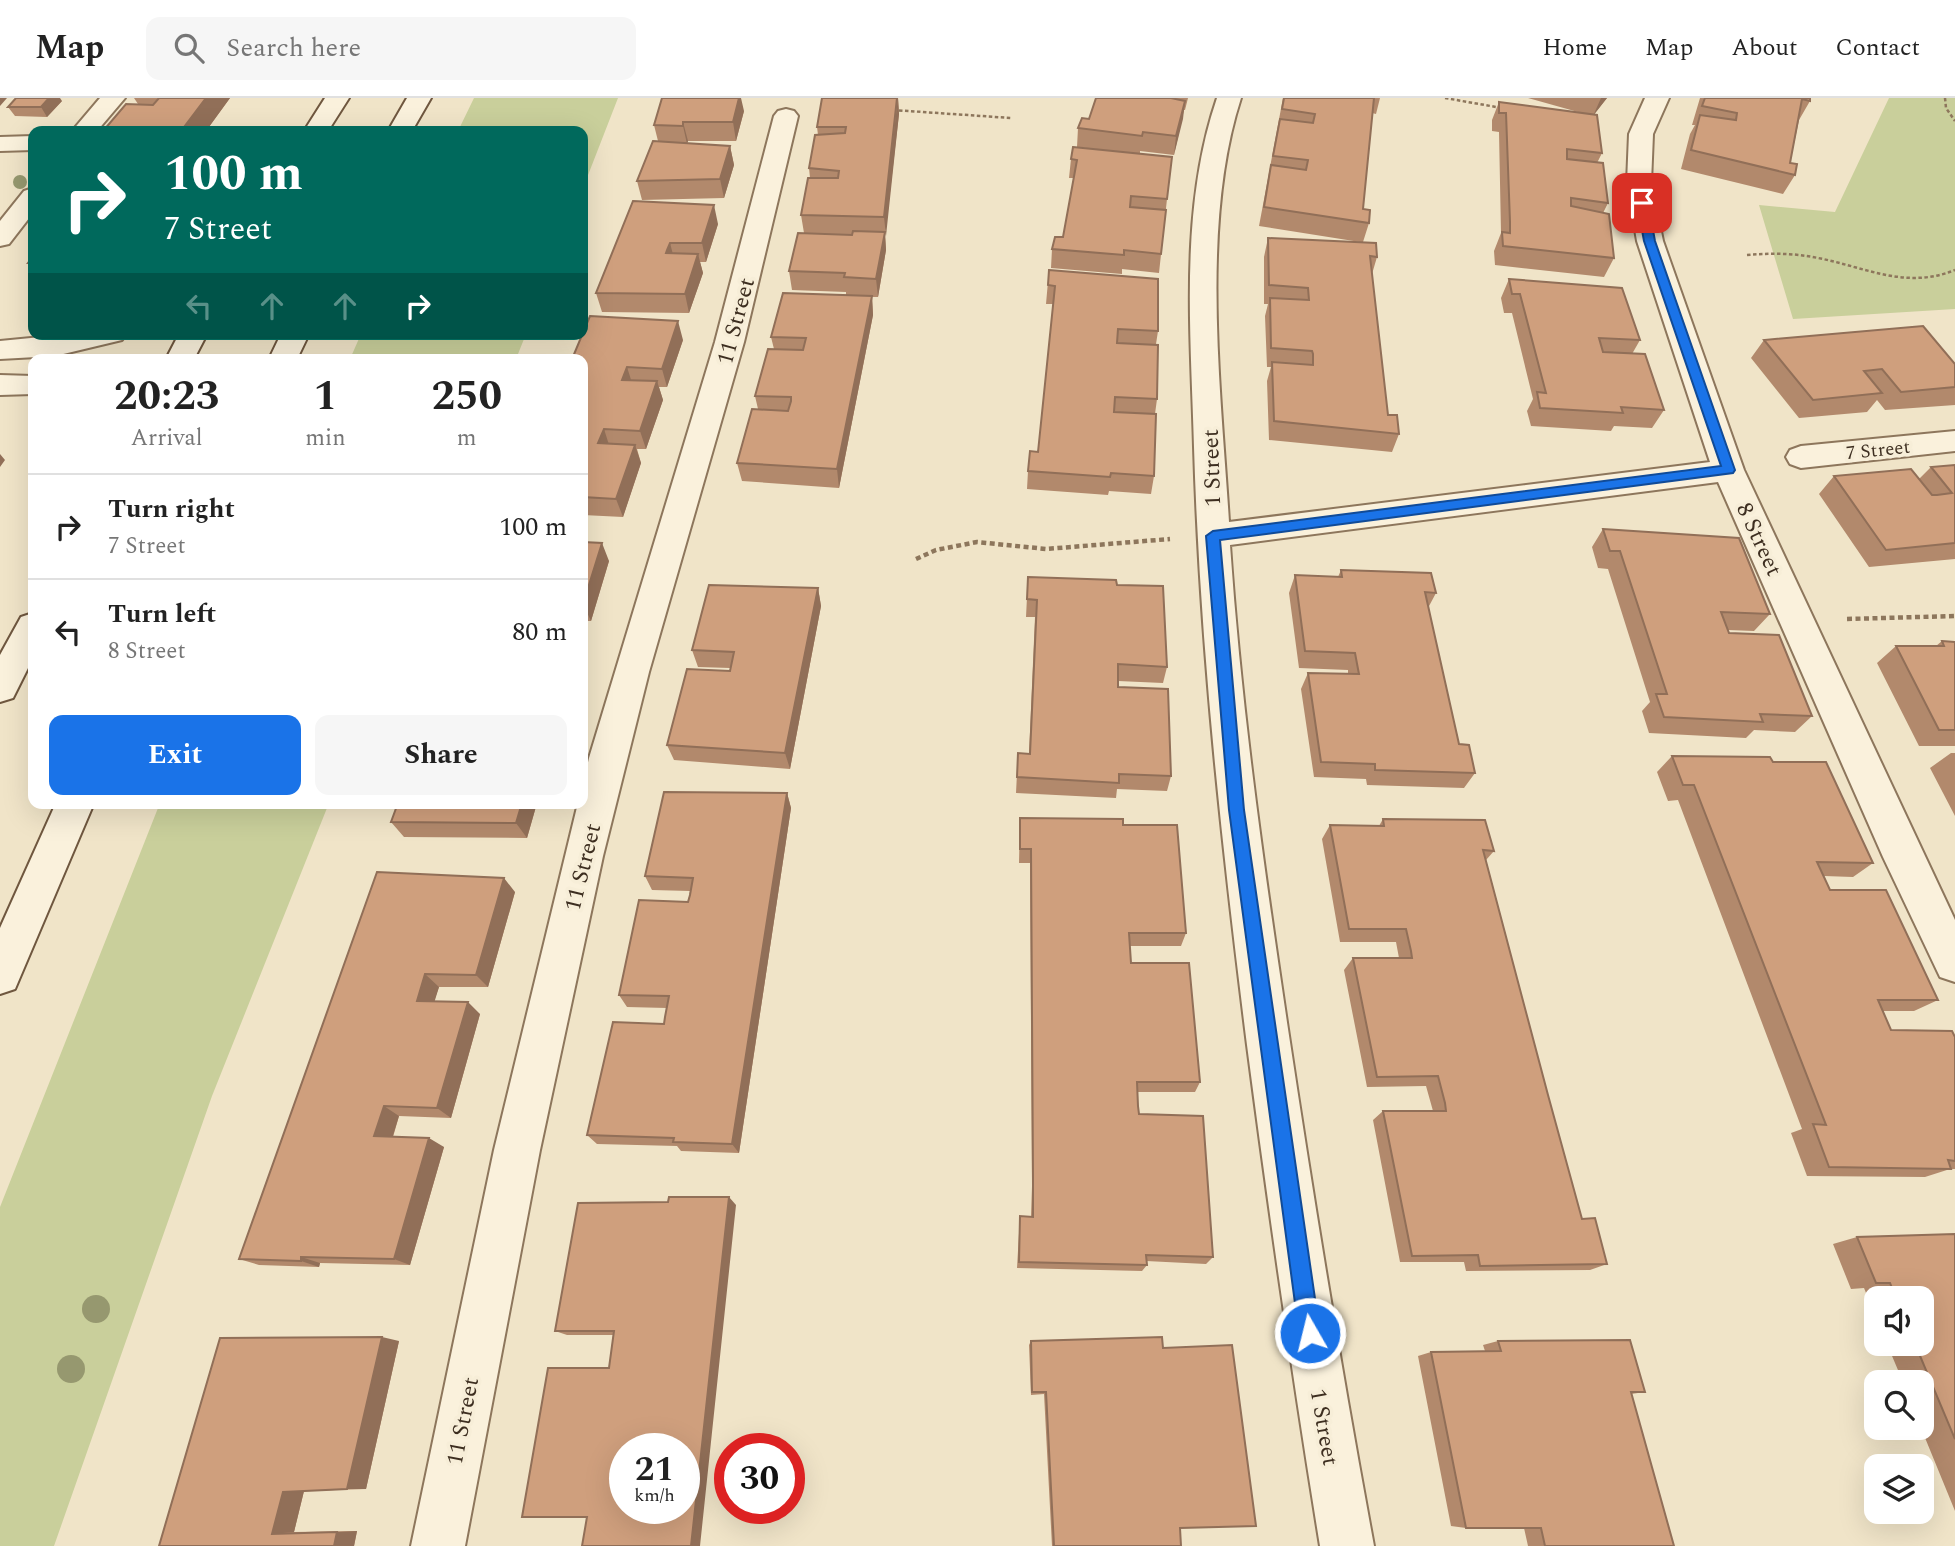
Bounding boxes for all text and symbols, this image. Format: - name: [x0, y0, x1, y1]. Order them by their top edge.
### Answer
- search box: [146, 17, 636, 80]
- text: Map: [35, 23, 104, 73]
- text: Search here: [226, 28, 361, 68]
- icon: search: [170, 29, 208, 67]
- text: Home: [1542, 30, 1607, 66]
- text: Map: [1645, 30, 1693, 66]
- text: About: [1731, 30, 1797, 66]
- text: Contact: [1835, 30, 1920, 66]
- text: 100 m: [164, 137, 303, 212]
- icon: right: [49, 154, 140, 245]
- pin: [1612, 173, 1672, 233]
- icon: arrive: [1623, 184, 1661, 222]
- text: 7 Street: [164, 205, 272, 254]
- street label: 11 Street: [708, 274, 765, 369]
- icon: left: [180, 287, 218, 325]
- icon: ahead: [253, 287, 291, 325]
- icon: ahead: [326, 287, 364, 325]
- icon: right: [399, 287, 437, 325]
- text: 20:23: [114, 365, 219, 428]
- text: 1: [314, 365, 337, 428]
- text: 250: [431, 365, 502, 428]
- text: Arrival: [131, 421, 202, 456]
- text: min: [305, 421, 346, 456]
- text: m: [457, 421, 477, 456]
- street label: 1 Street: [1194, 429, 1231, 507]
- street label: 7 Street: [1845, 433, 1912, 468]
- text: Turn right: [108, 489, 235, 529]
- street label: 8 Street: [1726, 497, 1791, 582]
- text: 100 m: [499, 507, 567, 547]
- icon: right: [49, 508, 87, 546]
- text: 7 Street: [108, 529, 186, 564]
- text: Turn left: [108, 594, 216, 634]
- text: 80 m: [512, 612, 567, 652]
- icon: left: [49, 613, 87, 651]
- text: 8 Street: [108, 634, 186, 669]
- button: Exit: [49, 715, 301, 795]
- button: Share: [315, 715, 567, 795]
- street label: 11 Street: [556, 820, 611, 915]
- map controls: [1864, 1286, 1934, 1524]
- button: sound: [1864, 1286, 1934, 1356]
- position arrow: [1273, 1296, 1347, 1370]
- button: search: [1864, 1370, 1934, 1440]
- street label: 11 Street: [438, 1374, 489, 1468]
- street label: 1 Street: [1300, 1386, 1347, 1469]
- speed limit sign: 30: [714, 1433, 805, 1524]
- text: 21: [635, 1443, 674, 1496]
- button: layers: [1864, 1454, 1934, 1524]
- text: km/h: [634, 1482, 675, 1509]

